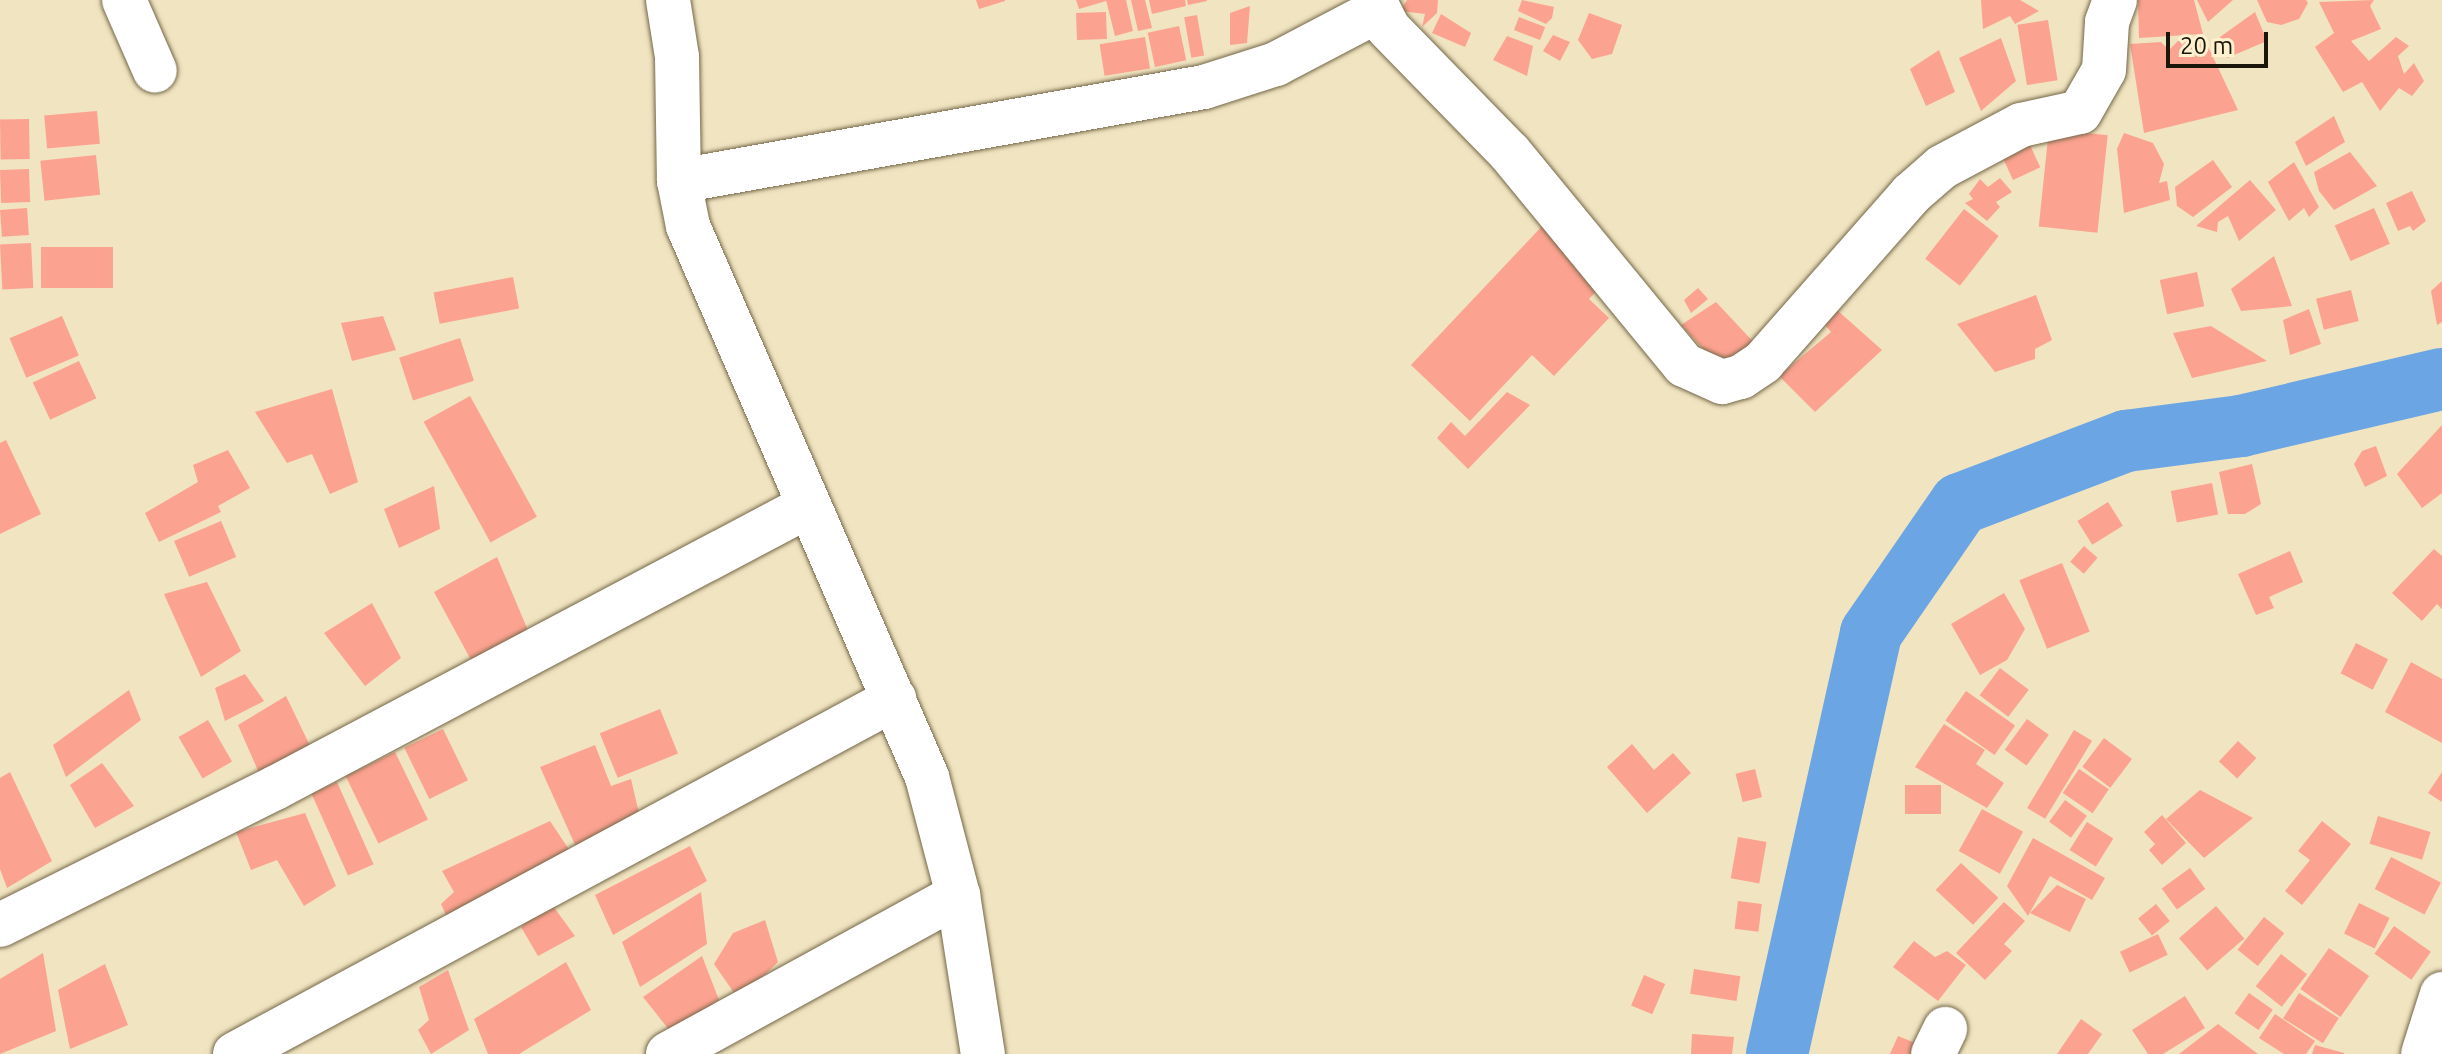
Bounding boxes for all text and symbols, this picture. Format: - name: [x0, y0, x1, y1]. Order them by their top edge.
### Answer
- scale bar: [2170, 16, 2272, 66]
- text: 20 m: [2180, 32, 2233, 59]

